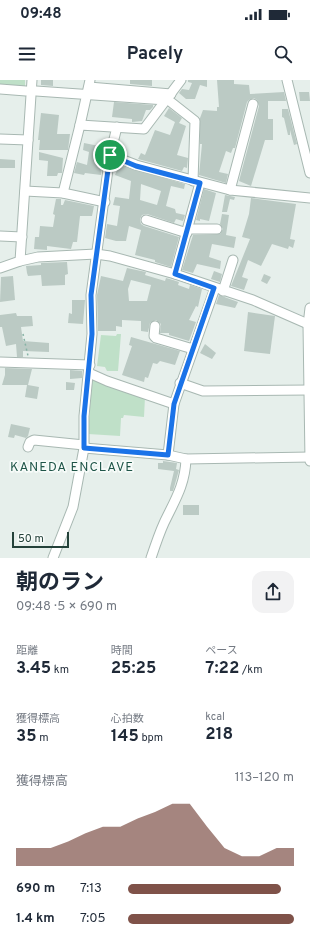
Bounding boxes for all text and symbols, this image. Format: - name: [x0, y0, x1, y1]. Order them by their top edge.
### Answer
- text: 09:48: [20, 5, 62, 24]
- icon: menu: [16, 43, 38, 65]
- text: Pacely: [127, 43, 183, 66]
- icon: search: [272, 43, 294, 65]
- pin: [93, 138, 127, 172]
- icon: arrive: [99, 144, 121, 166]
- district label: KANEDA ENCLAVE: [10, 460, 134, 476]
- scale bar: [12, 530, 69, 549]
- text: 50 m: [18, 532, 44, 546]
- text: 朝のラン: [16, 570, 104, 597]
- button: share: [252, 571, 294, 613]
- text: 09:48 · 5 × 690 m: [16, 599, 117, 615]
- text: 距離: [16, 644, 38, 658]
- text: 時間: [111, 644, 133, 658]
- text: ペース: [205, 644, 238, 658]
- text: 3.45: [16, 658, 51, 680]
- text: 25:25: [111, 658, 156, 680]
- text: 7:22: [205, 658, 239, 680]
- text: km: [51, 663, 69, 677]
- text: /km: [239, 663, 263, 677]
- text: kcal: [205, 710, 225, 724]
- text: 獲得標高: [16, 712, 60, 726]
- text: 心拍数: [111, 712, 144, 726]
- text: 218: [205, 724, 233, 746]
- text: 35: [16, 726, 37, 748]
- text: 145: [111, 726, 139, 748]
- text: m: [37, 731, 49, 745]
- text: bpm: [139, 731, 163, 745]
- text: 113–120 m: [235, 770, 294, 786]
- text: 獲得標高: [16, 774, 68, 790]
- text: 690 m: [16, 881, 55, 897]
- text: 7:13: [80, 881, 102, 897]
- text: 1.4 km: [16, 911, 55, 927]
- text: 7:05: [80, 911, 106, 927]

